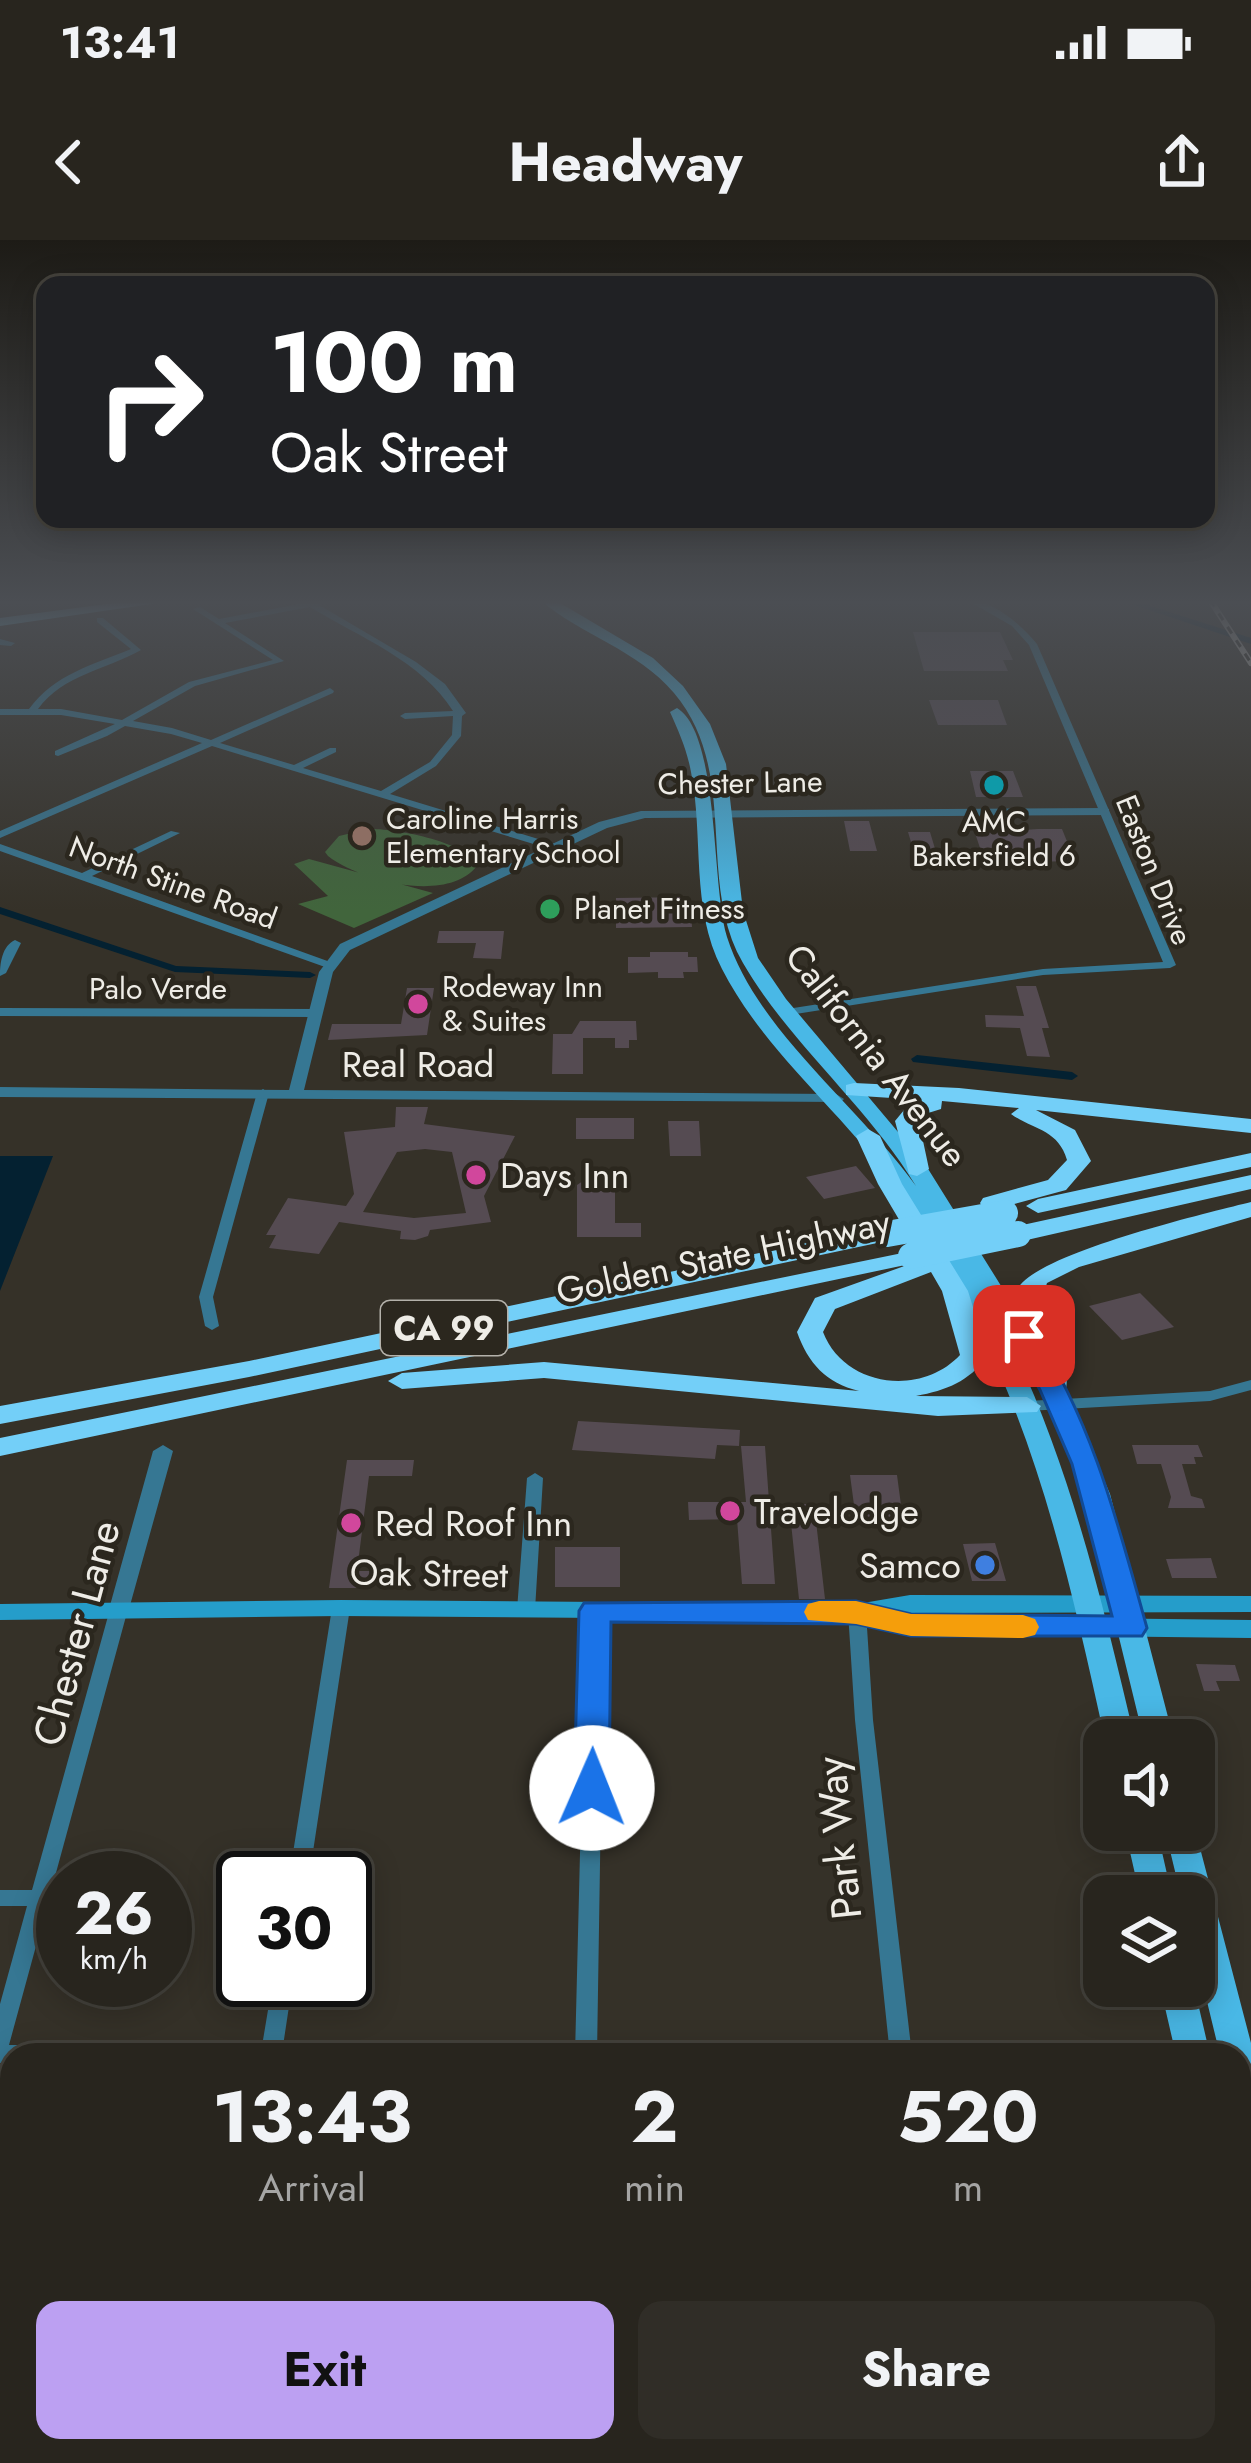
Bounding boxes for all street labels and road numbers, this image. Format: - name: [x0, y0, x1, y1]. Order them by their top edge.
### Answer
- street label: Chester Lane: [657, 760, 823, 805]
- street label: Easton Drive: [1105, 788, 1204, 951]
- street label: North Stine Road: [63, 825, 283, 940]
- street label: California Avenue: [773, 932, 981, 1178]
- street label: Palo Verde: [89, 967, 227, 1010]
- street label: Real Road: [342, 1038, 494, 1090]
- street label: Golden State Highway: [551, 1195, 895, 1317]
- road number: CA 99: [381, 1301, 507, 1355]
- street label: Chester Lane: [17, 1514, 136, 1753]
- street label: Oak Street: [349, 1546, 509, 1600]
- street label: Park Way: [800, 1753, 877, 1922]

